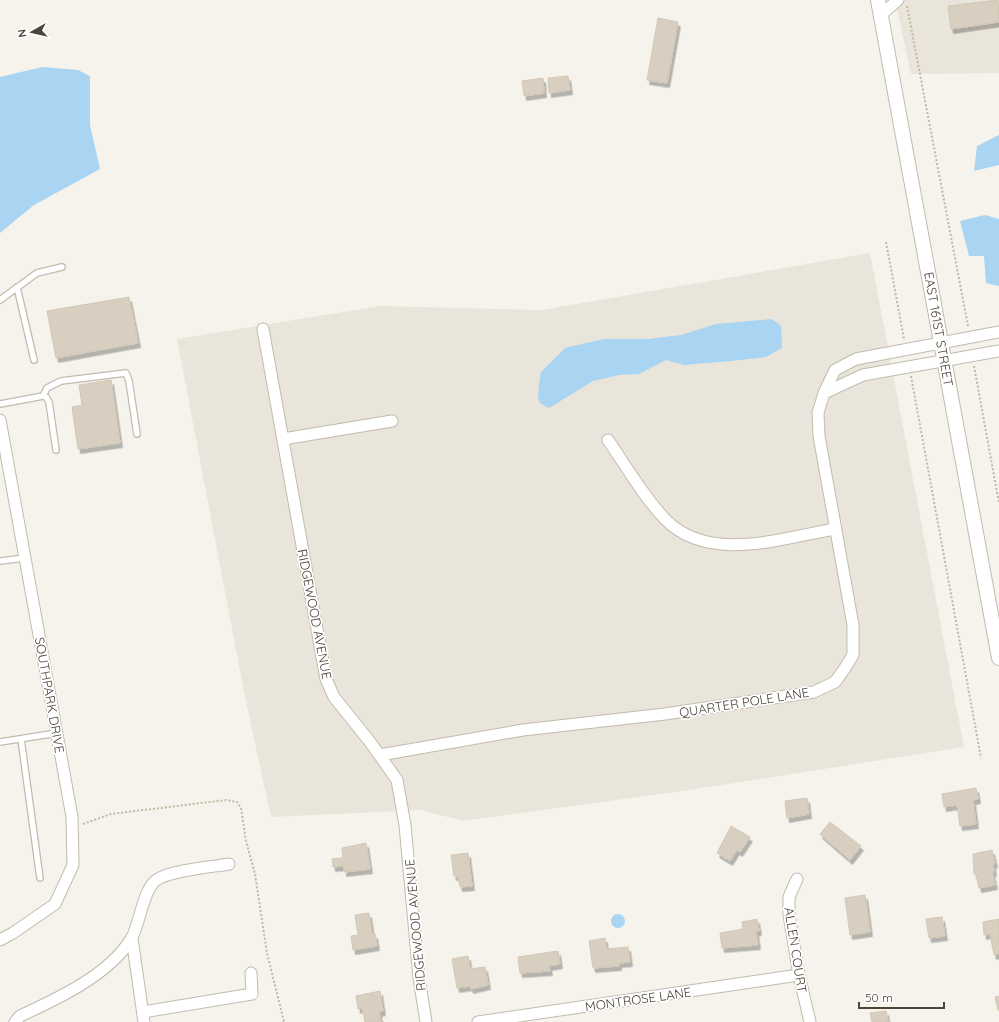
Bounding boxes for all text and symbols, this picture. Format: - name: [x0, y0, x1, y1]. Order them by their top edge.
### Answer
- north arrow: [12, 12, 52, 52]
- text: N: [15, 28, 30, 38]
- street label: EAST 161ST STREET: [921, 270, 957, 388]
- street label: RIDGEWOOD AVENUE: [295, 547, 335, 681]
- street label: SOUTHPARK DRIVE: [32, 636, 68, 754]
- street label: QUARTER POLE LANE: [678, 684, 810, 720]
- street label: RIDGEWOOD AVENUE: [401, 858, 429, 992]
- street label: ALLEN COURT: [781, 906, 811, 994]
- street label: MONTROSE LANE: [584, 984, 692, 1014]
- scale bar: [859, 984, 944, 1010]
- text: 50 m: [865, 990, 893, 1005]

